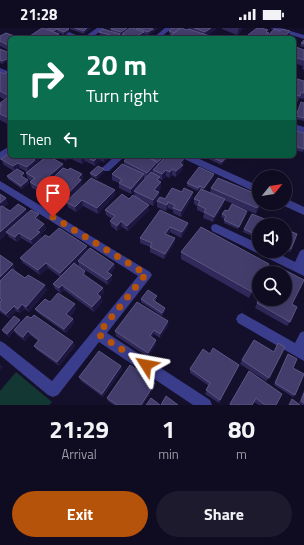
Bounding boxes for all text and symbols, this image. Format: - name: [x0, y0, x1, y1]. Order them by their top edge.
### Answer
- text: 21:28: [20, 3, 57, 26]
- text: 20 m: [86, 43, 147, 86]
- icon: right: [20, 52, 72, 104]
- text: Turn right: [86, 82, 159, 109]
- text: Then: [20, 128, 52, 151]
- icon: left: [60, 128, 82, 150]
- north arrow: [252, 170, 292, 210]
- map controls: [252, 170, 292, 306]
- pin: [36, 176, 70, 217]
- icon: arrive: [42, 182, 64, 204]
- button: sound: [252, 218, 292, 258]
- button: search: [252, 266, 292, 306]
- position arrow: [125, 344, 167, 386]
- text: 21:29: [49, 411, 109, 447]
- text: 1: [162, 411, 175, 447]
- text: 80: [228, 411, 255, 447]
- text: Arrival: [61, 444, 97, 464]
- text: min: [158, 444, 179, 464]
- text: m: [236, 444, 247, 464]
- button: Exit: [12, 491, 148, 537]
- button: Share: [156, 491, 292, 537]

